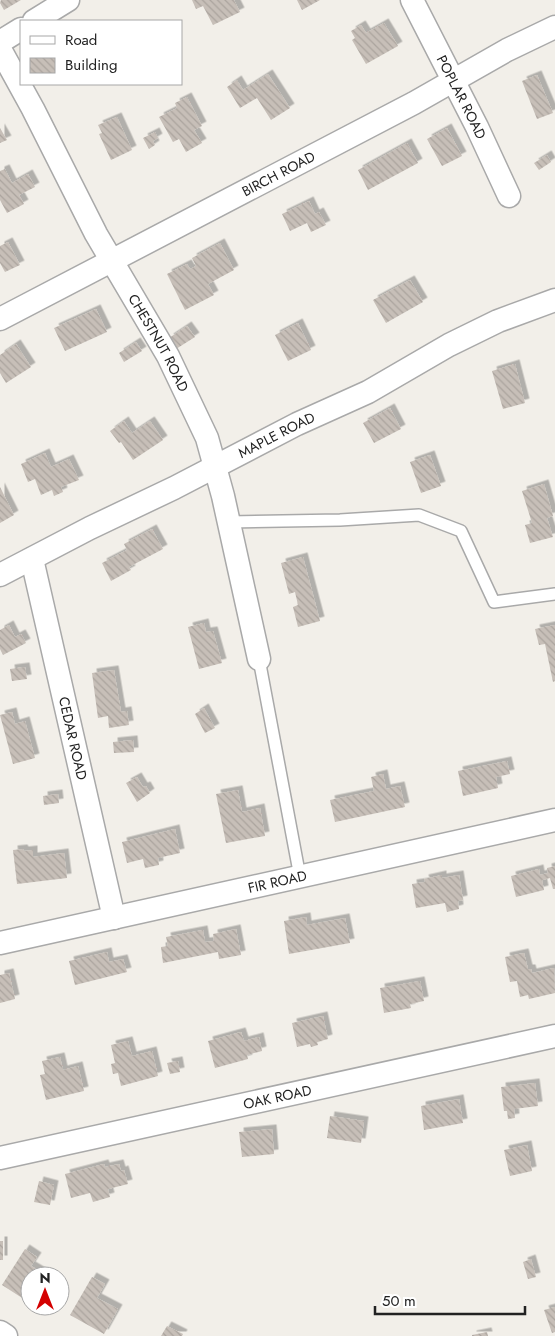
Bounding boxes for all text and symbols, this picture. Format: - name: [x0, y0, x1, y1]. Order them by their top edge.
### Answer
- legend: [20, 20, 182, 85]
- text: Road: [65, 29, 97, 51]
- street label: POPLAR ROAD: [432, 52, 491, 142]
- text: Building: [65, 54, 117, 76]
- street label: BIRCH ROAD: [238, 146, 319, 201]
- street label: CHESTNUT ROAD: [123, 290, 194, 395]
- street label: MAPLE ROAD: [235, 407, 318, 463]
- street label: CEDAR ROAD: [54, 695, 92, 782]
- street label: FIR ROAD: [246, 865, 309, 898]
- street label: OAK ROAD: [241, 1080, 313, 1114]
- north arrow: [20, 1266, 70, 1316]
- text: N: [39, 1268, 51, 1288]
- scale bar: [375, 1284, 525, 1316]
- text: 50 m: [382, 1290, 416, 1312]

